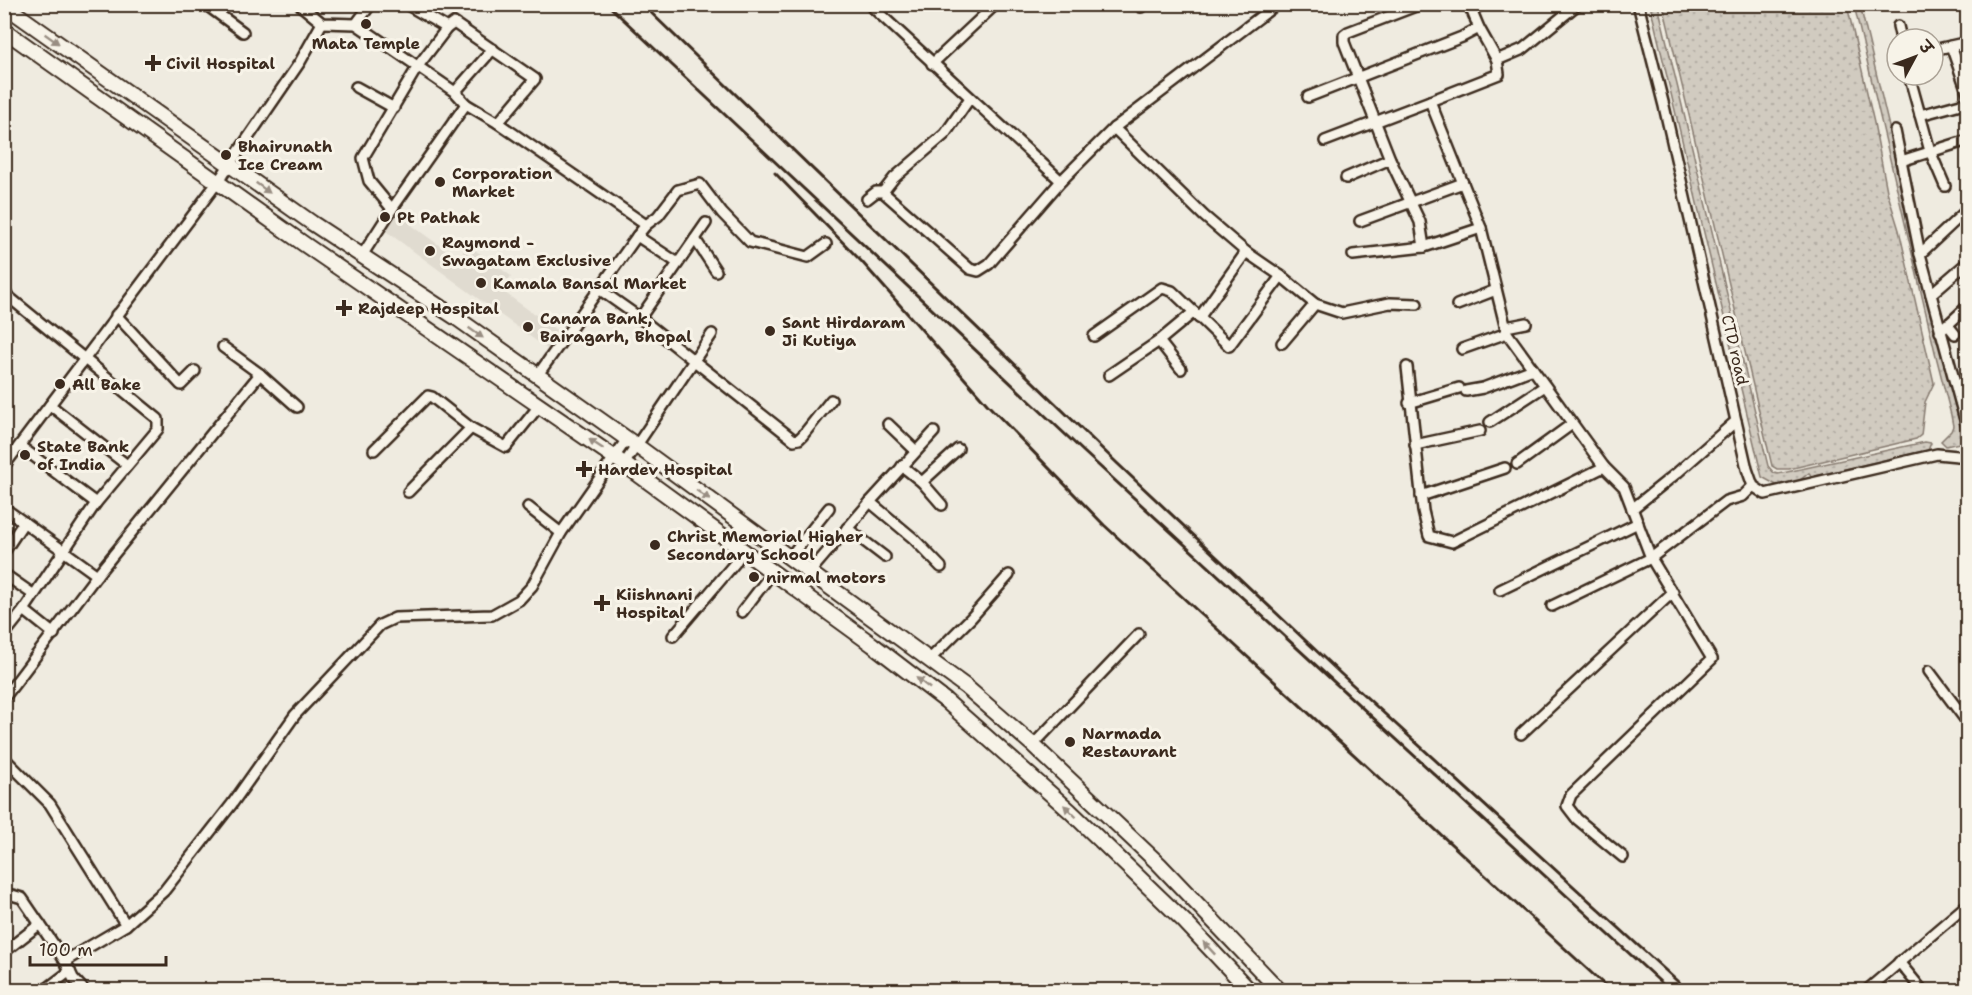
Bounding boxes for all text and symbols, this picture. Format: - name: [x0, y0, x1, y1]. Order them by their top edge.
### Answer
- marker: Mata Temple: [359, 17, 373, 31]
- north arrow: [1885, 27, 1945, 87]
- one-way arrow: [44, 33, 60, 45]
- place label: Mata Temple: [312, 33, 421, 54]
- text: उ: [1913, 35, 1938, 59]
- place label: Civil Hospital: [166, 53, 275, 74]
- marker: Civil Hospital: [144, 54, 162, 72]
- place label: Bhairunath Ice Cream: [238, 136, 333, 175]
- marker: Bhairunath Ice Cream: [219, 148, 233, 162]
- place label: Corporation Market: [452, 163, 553, 202]
- marker: Corporation Market: [433, 175, 447, 189]
- one-way arrow: [254, 182, 270, 194]
- place label: Pt Pathak: [397, 207, 480, 228]
- marker: Pt Pathak: [378, 210, 392, 224]
- place label: Raymond - Swagatam Exclusive: [442, 232, 612, 271]
- marker: Raymond - Swagatam Exclusive: [423, 244, 437, 258]
- place label: Kamala Bansal Market: [493, 273, 687, 294]
- marker: Kamala Bansal Market: [474, 276, 488, 290]
- place label: Rajdeep Hospital: [358, 298, 499, 319]
- marker: Rajdeep Hospital: [335, 299, 353, 317]
- place label: Canara Bank, Bairagarh, Bhopal: [540, 308, 692, 347]
- place label: Sant Hirdaram Ji Kutiya: [782, 312, 906, 351]
- street label: CTD road: [1717, 313, 1753, 387]
- marker: Canara Bank, Bairagarh, Bhopal: [521, 320, 535, 334]
- marker: Sant Hirdaram Ji Kutiya: [763, 324, 777, 338]
- one-way arrow: [468, 327, 484, 339]
- place label: All Bake: [72, 374, 141, 395]
- marker: All Bake: [53, 377, 67, 391]
- place label: State Bank of India: [37, 436, 129, 475]
- one-way arrow: [587, 439, 604, 450]
- marker: State Bank of India: [18, 448, 32, 462]
- place label: Hardev Hospital: [598, 459, 733, 480]
- marker: Hardev Hospital: [575, 460, 593, 478]
- one-way arrow: [695, 489, 711, 501]
- place label: Christ Memorial Higher Secondary School: [667, 526, 864, 565]
- marker: Christ Memorial Higher Secondary School: [648, 538, 662, 552]
- place label: nirmal motors: [766, 567, 886, 588]
- marker: nirmal motors: [747, 570, 761, 584]
- place label: Kiishnani Hospital: [616, 584, 693, 623]
- marker: Kiishnani Hospital: [593, 594, 611, 612]
- one-way arrow: [915, 678, 930, 690]
- place label: Narmada Restaurant: [1082, 723, 1177, 762]
- marker: Narmada Restaurant: [1063, 735, 1077, 749]
- one-way arrow: [1062, 804, 1077, 818]
- scale bar: [30, 929, 166, 967]
- text: 100 m: [39, 938, 93, 962]
- one-way arrow: [1202, 941, 1216, 955]

